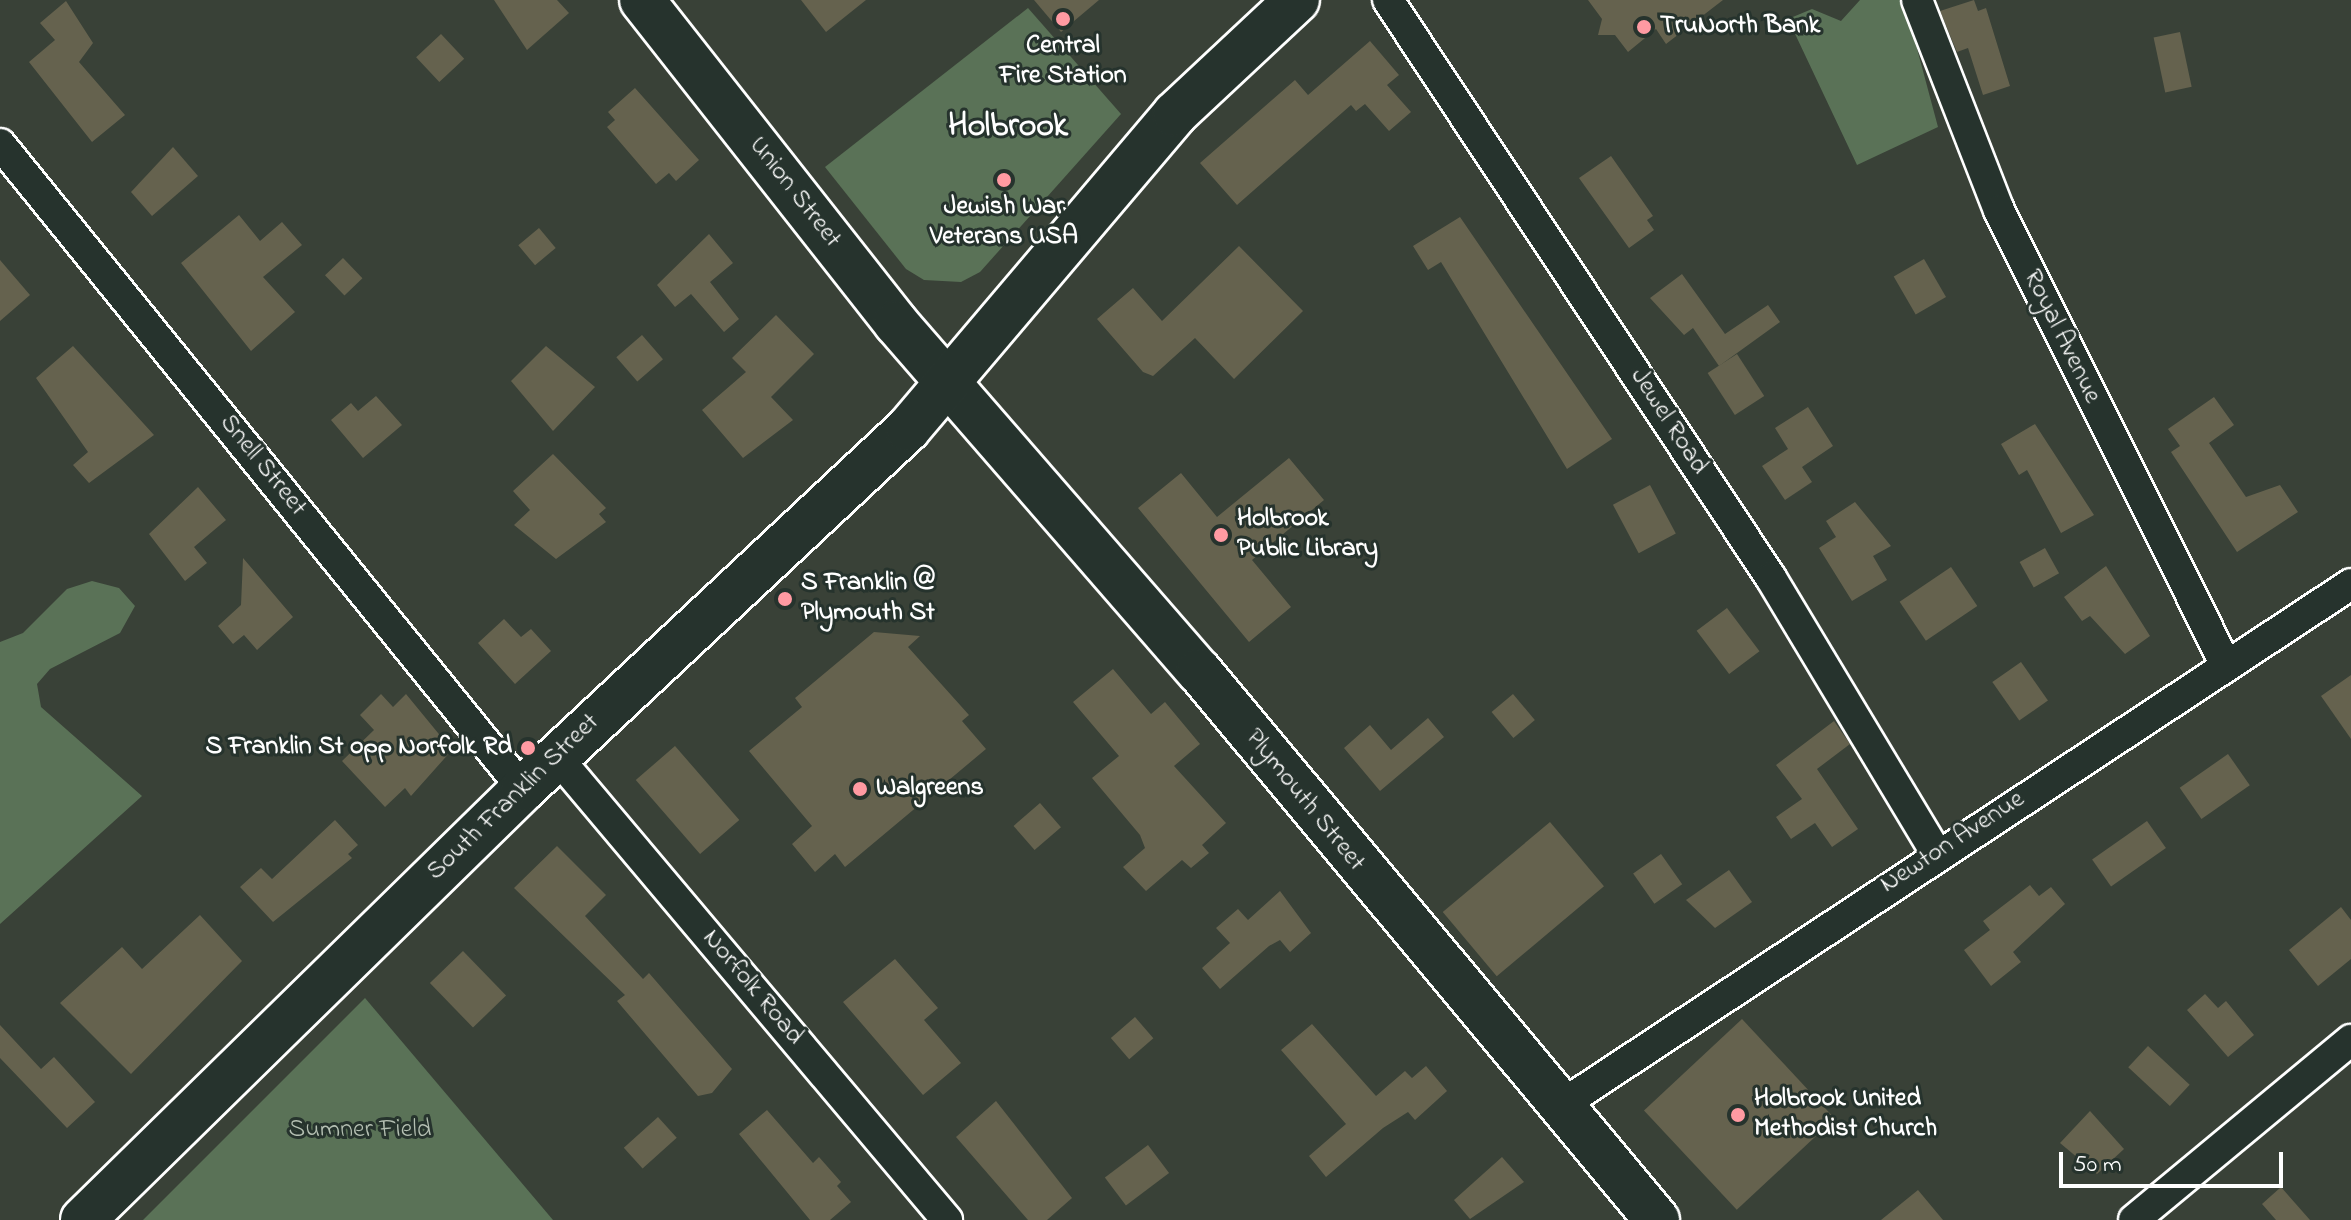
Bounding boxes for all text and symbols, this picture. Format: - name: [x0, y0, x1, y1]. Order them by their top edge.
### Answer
- marker: Central Fire Station: [1054, 10, 1072, 28]
- place label: TruNorth Bank: [1660, 11, 1820, 43]
- marker: TruNorth Bank: [1635, 18, 1653, 36]
- place label: Central Fire Station: [1000, 31, 1126, 92]
- district label: Holbrook: [948, 108, 1068, 148]
- street label: Union Street: [741, 131, 847, 255]
- marker: Jewish War Veterans USA: [995, 171, 1013, 189]
- place label: Jewish War Veterans USA: [930, 192, 1078, 254]
- street label: Royal Avenue: [2015, 265, 2107, 409]
- street label: Jewel Road: [1622, 363, 1714, 481]
- street label: Snell Street: [212, 409, 312, 523]
- place label: Holbrook Public Library: [1237, 504, 1378, 566]
- marker: Holbrook Public Library: [1212, 526, 1230, 544]
- place label: S Franklin @ Plymouth St: [801, 568, 935, 630]
- marker: S Franklin @ Plymouth St: [776, 590, 794, 608]
- street label: South Franklin Street: [421, 708, 607, 888]
- street label: Plymouth Street: [1237, 724, 1371, 878]
- place label: S Franklin St opp Norfolk Rd: [206, 732, 512, 764]
- marker: S Franklin St opp Norfolk Rd: [519, 739, 537, 757]
- place label: Walgreens: [876, 773, 984, 805]
- marker: Walgreens: [851, 780, 869, 798]
- street label: Newton Avenue: [1875, 785, 2031, 901]
- street label: Norfolk Road: [695, 924, 809, 1052]
- place label: Holbrook United Methodist Church: [1754, 1084, 1937, 1146]
- marker: Holbrook United Methodist Church: [1729, 1106, 1747, 1124]
- park label: Sumner Field: [289, 1115, 431, 1147]
- scale bar: [2063, 1136, 2287, 1186]
- text: 50 m: [2073, 1148, 2122, 1183]

